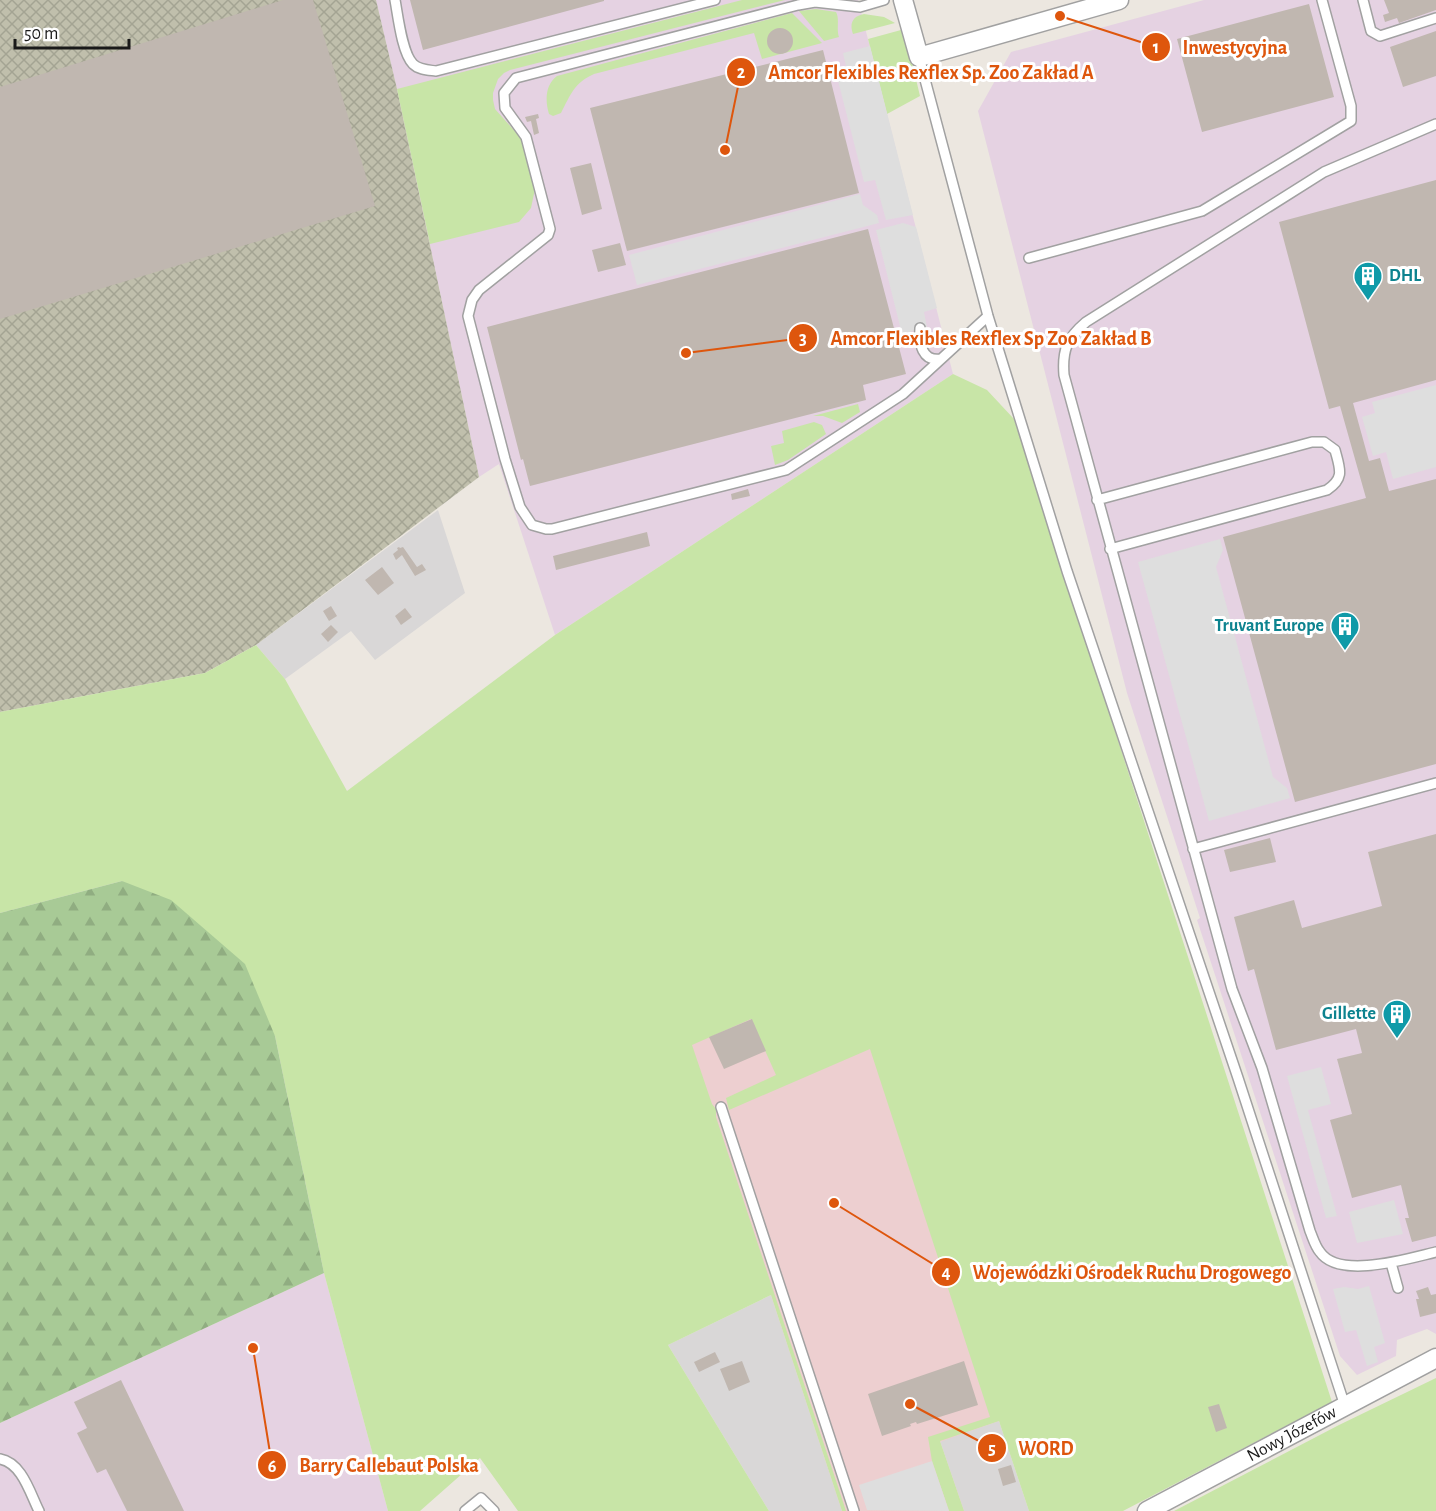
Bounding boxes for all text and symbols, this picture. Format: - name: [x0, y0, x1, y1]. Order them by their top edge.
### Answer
- scale bar: [15, 12, 129, 50]
- text: 50 m: [24, 25, 58, 43]
- callout: Inwestycyjna: [1141, 28, 1300, 66]
- text: Inwestycyjna: [1183, 38, 1288, 58]
- text: 1: [1153, 39, 1159, 57]
- callout: Amcor Flexibles Rexflex Sp. Zoo Zakład A: [726, 53, 1105, 91]
- text: Amcor Flexibles Rexflex Sp. Zoo Zakład A: [768, 63, 1094, 83]
- text: 2: [737, 64, 746, 82]
- building icon: DHL: [1352, 260, 1384, 302]
- place label: DHL: [1389, 267, 1421, 285]
- callout: Amcor Flexibles Rexflex Sp Zoo Zakład B: [788, 319, 1163, 357]
- text: Amcor Flexibles Rexflex Sp Zoo Zakład B: [830, 329, 1152, 349]
- text: 3: [799, 330, 807, 348]
- building icon: Truvant Europe: [1329, 610, 1361, 652]
- place label: Truvant Europe: [1215, 617, 1324, 635]
- building icon: Gillette: [1381, 998, 1413, 1040]
- place label: Gillette: [1322, 1005, 1376, 1023]
- callout: Wojewódzki Ośrodek Ruchu Drogowego: [931, 1253, 1304, 1291]
- text: Wojewódzki Ośrodek Ruchu Drogowego: [973, 1263, 1292, 1283]
- text: 4: [941, 1264, 951, 1282]
- street label: Nowy Józefów: [1244, 1403, 1340, 1465]
- callout: WORD: [977, 1429, 1086, 1467]
- text: WORD: [1018, 1439, 1074, 1459]
- text: 5: [988, 1440, 996, 1458]
- callout: Barry Callebaut Polska: [257, 1446, 491, 1484]
- text: Barry Callebaut Polska: [299, 1456, 479, 1476]
- text: 6: [268, 1458, 277, 1476]

